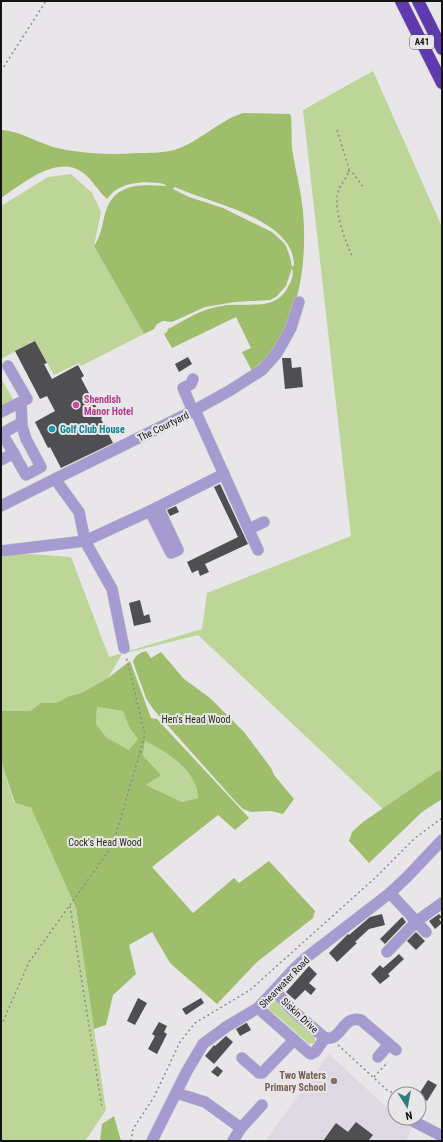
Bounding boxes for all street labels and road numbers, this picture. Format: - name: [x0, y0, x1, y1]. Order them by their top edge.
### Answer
- road number: A41: [410, 35, 434, 49]
- street label: The Courtyard: [136, 409, 191, 444]
- street label: Shearwater Road: [257, 954, 312, 1010]
- street label: Siskin Drive: [279, 996, 320, 1035]

